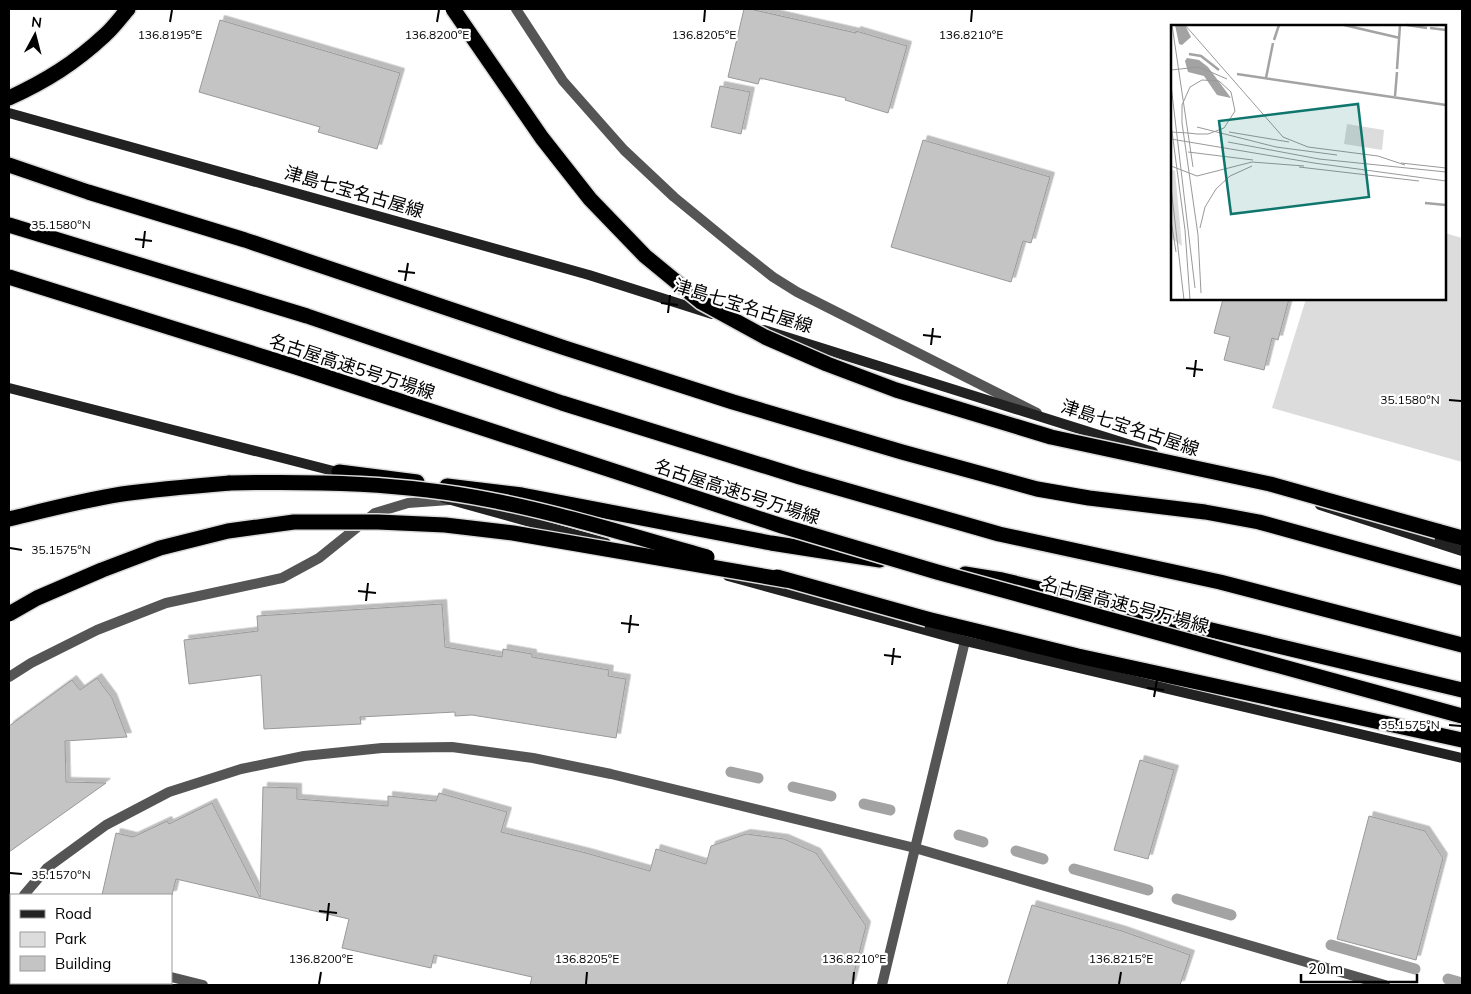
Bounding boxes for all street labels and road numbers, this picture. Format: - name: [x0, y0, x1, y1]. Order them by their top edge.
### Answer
- street label: 津島七宝名古屋線: [282, 161, 427, 222]
- street label: 津島七宝名古屋線: [671, 273, 815, 338]
- street label: 名古屋高速5号万場線: [266, 329, 438, 404]
- street label: 津島七宝名古屋線: [1058, 394, 1202, 461]
- street label: 名古屋高速5号万場線: [651, 454, 823, 529]
- street label: 名古屋高速5号万場線: [1039, 571, 1212, 638]

